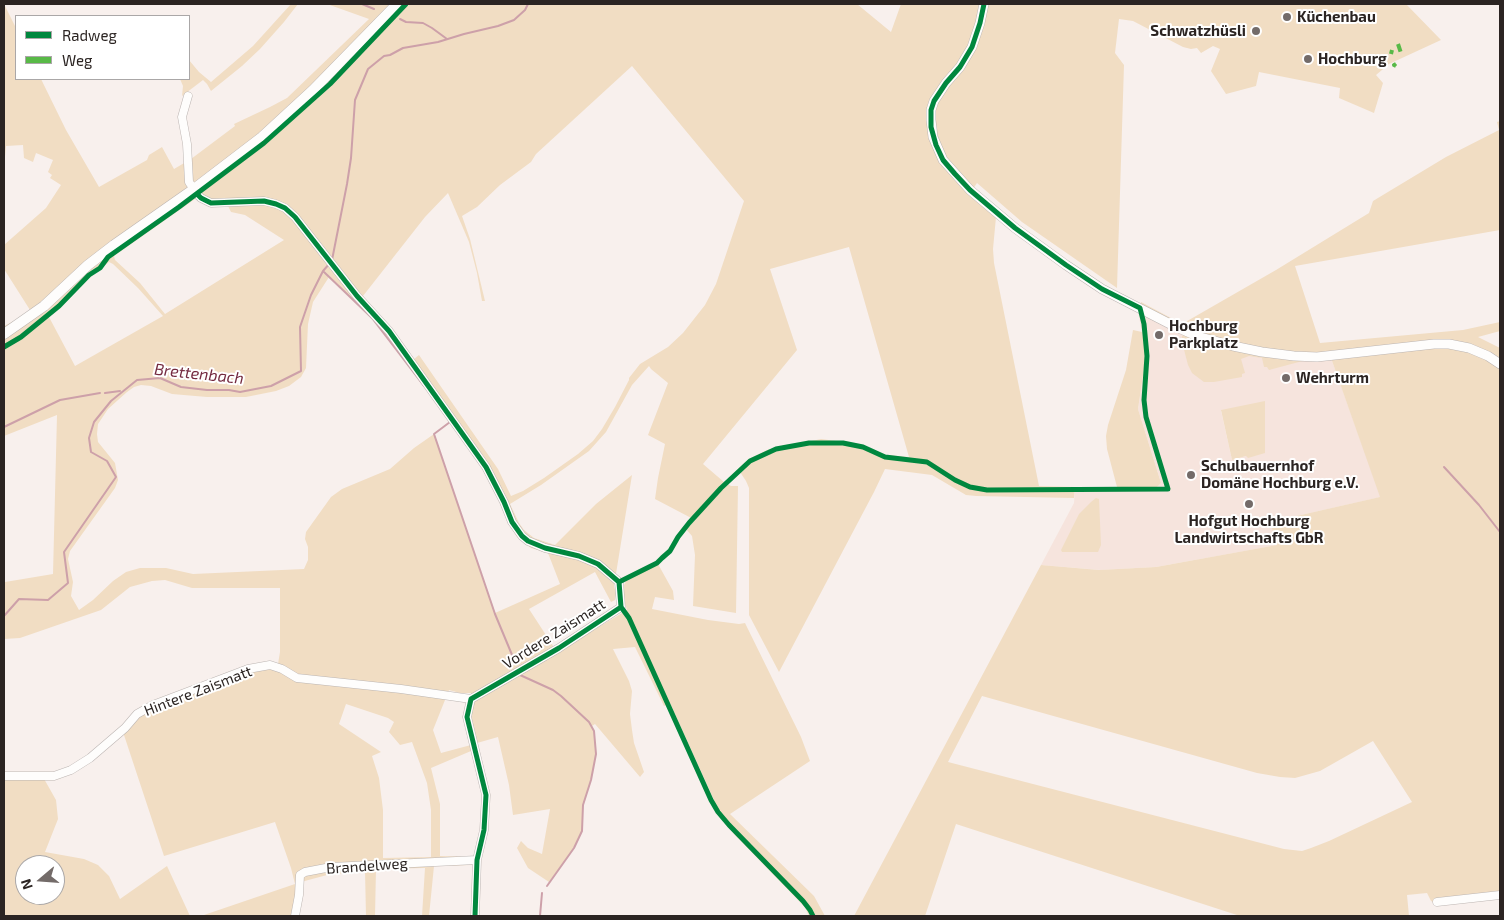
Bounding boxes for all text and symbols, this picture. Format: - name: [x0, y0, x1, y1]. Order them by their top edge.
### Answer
- place label: Küchenbau: [1297, 8, 1376, 26]
- marker: Küchenbau: [1281, 11, 1293, 23]
- legend: [15, 15, 190, 80]
- place label: Schwatzhüsli: [1150, 22, 1246, 40]
- marker: Schwatzhüsli: [1250, 25, 1262, 37]
- text: Radweg: [62, 26, 117, 44]
- place label: Hochburg: [1318, 50, 1387, 68]
- text: Weg: [62, 51, 92, 69]
- marker: Hochburg: [1302, 53, 1314, 65]
- place label: Hochburg Parkplatz: [1169, 317, 1238, 352]
- marker: Hochburg Parkplatz: [1153, 329, 1165, 341]
- water label: Brettenbach: [153, 360, 245, 388]
- place label: Wehrturm: [1296, 369, 1369, 387]
- marker: Wehrturm: [1280, 372, 1292, 384]
- place label: Schulbauernhof Domäne Hochburg e.V.: [1201, 457, 1359, 492]
- marker: Schulbauernhof Domäne Hochburg e.V.: [1185, 469, 1197, 481]
- marker: Hofgut Hochburg Landwirtschafts GbR: [1243, 498, 1255, 510]
- place label: Hofgut Hochburg Landwirtschafts GbR: [1175, 512, 1323, 547]
- street label: Vordere Zaismatt: [499, 595, 609, 673]
- street label: Hintere Zaismatt: [141, 662, 255, 720]
- street label: Brandelweg: [326, 854, 408, 878]
- north arrow: [15, 855, 65, 905]
- text: N: [17, 877, 36, 892]

